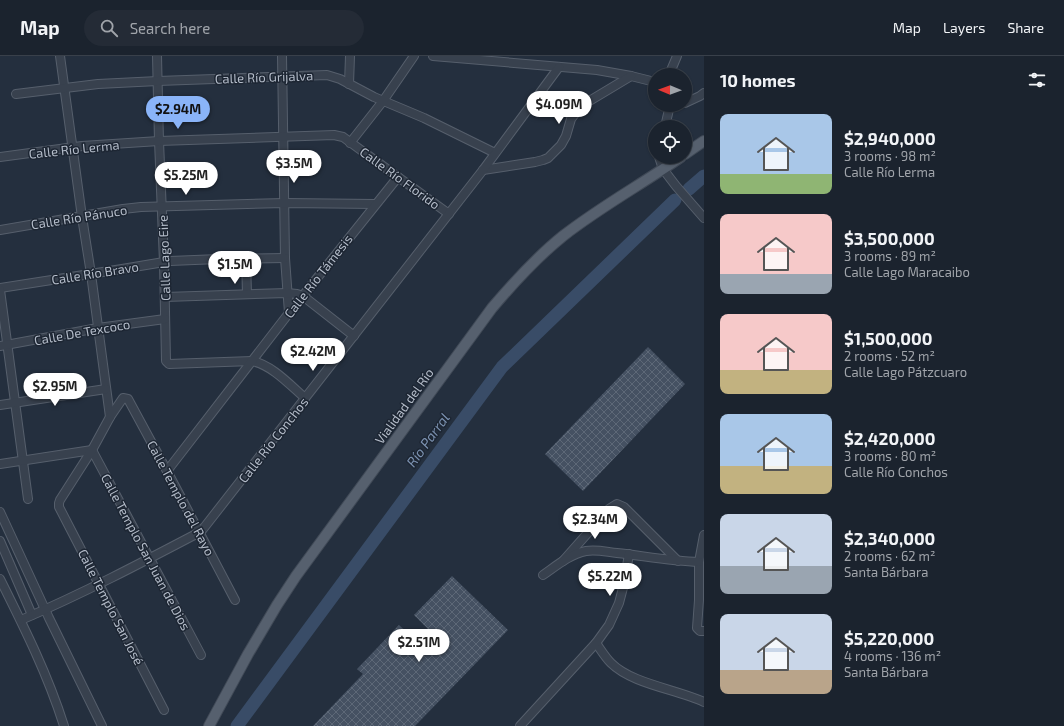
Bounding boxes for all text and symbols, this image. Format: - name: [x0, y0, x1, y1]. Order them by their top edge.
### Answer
- search box: [84, 10, 364, 46]
- text: Map: [20, 16, 60, 39]
- icon: search: [98, 17, 120, 39]
- text: Search here: [130, 19, 210, 37]
- text: Map: [893, 19, 921, 36]
- text: Layers: [943, 19, 985, 36]
- text: Share: [1007, 19, 1044, 36]
- street label: Calle Río Grijalva: [215, 67, 313, 87]
- north arrow: [648, 68, 692, 112]
- map controls: [648, 68, 692, 164]
- icon: filters: [1026, 69, 1048, 91]
- text: 10 homes: [720, 70, 796, 90]
- pin: $4.09M: [526, 91, 592, 125]
- pin: $2.94M: [145, 96, 211, 130]
- text: $4.09M: [536, 96, 582, 112]
- text: $2.94M: [155, 101, 201, 117]
- button: locate: [648, 120, 692, 164]
- text: $2,940,000: [844, 128, 936, 148]
- icon: home: [752, 130, 800, 178]
- street label: Calle Río Lerma: [28, 136, 120, 162]
- street label: Calle Río Florido: [357, 144, 443, 212]
- text: 3 rooms · 98 m²: [844, 148, 936, 164]
- pin: $3.5M: [266, 150, 322, 184]
- text: $3.5M: [275, 155, 313, 171]
- pin: $5.25M: [153, 162, 219, 196]
- text: Calle Río Lerma: [844, 164, 935, 180]
- text: $5.25M: [164, 167, 208, 183]
- street label: Calle Río Pánuco: [30, 202, 128, 232]
- street label: Calle Lago Eire: [155, 215, 173, 301]
- text: $3,500,000: [844, 228, 935, 248]
- icon: home: [752, 230, 800, 278]
- street label: Calle Río Támesis: [280, 231, 356, 321]
- text: 3 rooms · 89 m²: [844, 248, 936, 264]
- pin: $1.5M: [207, 251, 263, 285]
- text: $1.5M: [217, 256, 253, 272]
- street label: Calle Río Bravo: [50, 258, 140, 288]
- text: Calle Lago Maracaibo: [844, 264, 970, 280]
- street label: Calle De Texcoco: [33, 316, 131, 348]
- text: $1,500,000: [844, 328, 932, 348]
- icon: home: [752, 330, 800, 378]
- pin: $2.42M: [280, 338, 346, 372]
- text: $2.42M: [290, 343, 336, 359]
- text: 2 rooms · 52 m²: [844, 348, 935, 364]
- text: Calle Lago Pátzcuaro: [844, 364, 967, 380]
- street label: Vialidad del Río: [371, 365, 437, 447]
- pin: $2.95M: [22, 373, 88, 407]
- text: $2.95M: [32, 378, 78, 394]
- street label: Calle Río Conchos: [235, 394, 311, 486]
- water label: Río Parral: [402, 409, 453, 470]
- text: $2,420,000: [844, 428, 936, 448]
- icon: home: [752, 430, 800, 478]
- street label: Calle Templo del Rayo: [144, 438, 218, 558]
- text: 3 rooms · 80 m²: [844, 448, 936, 464]
- text: Calle Río Conchos: [844, 464, 948, 480]
- street label: Calle Templo San Juan de Dios: [98, 471, 194, 633]
- pin: $2.34M: [562, 506, 628, 540]
- text: $2.34M: [572, 511, 618, 527]
- text: $2,340,000: [844, 528, 935, 548]
- icon: home: [752, 530, 800, 578]
- street label: Calle Templo San José: [75, 546, 147, 668]
- text: 2 rooms · 62 m²: [844, 548, 935, 564]
- pin: $5.22M: [577, 563, 643, 597]
- text: Santa Bárbara: [844, 564, 928, 580]
- text: $5.22M: [588, 568, 632, 584]
- text: $5,220,000: [844, 628, 934, 648]
- pin: $2.51M: [386, 629, 452, 663]
- icon: home: [752, 630, 800, 678]
- text: $2.51M: [398, 634, 440, 650]
- text: 4 rooms · 136 m²: [844, 648, 941, 664]
- text: Santa Bárbara: [844, 664, 928, 680]

